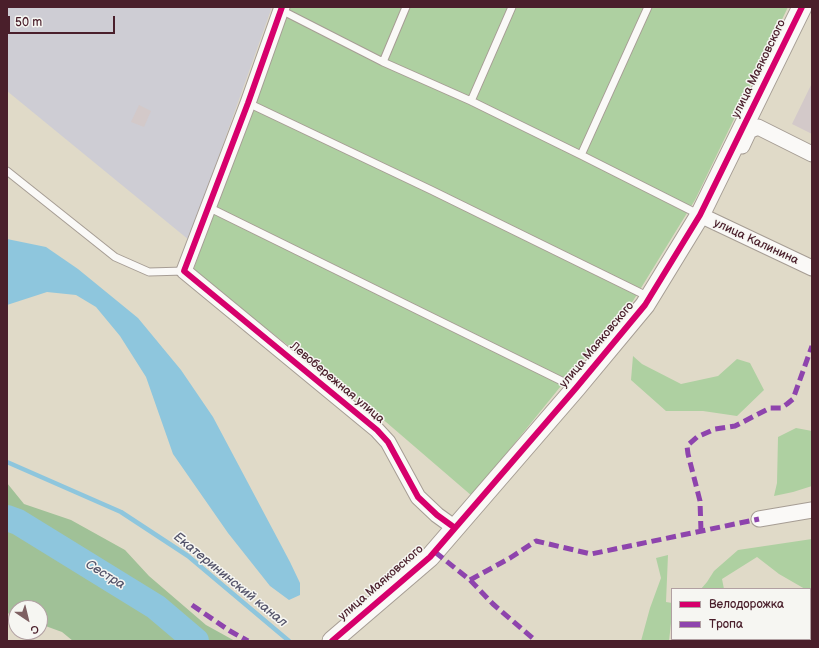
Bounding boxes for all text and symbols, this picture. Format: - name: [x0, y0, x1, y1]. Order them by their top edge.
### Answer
- scale bar: [10, 8, 117, 34]
- text: 50 m: [15, 15, 42, 30]
- street label: улица Маяковского: [729, 17, 789, 121]
- street label: улица Калинина: [711, 216, 801, 268]
- street label: улица Маяковского: [557, 299, 637, 391]
- street label: Левобережная улица: [287, 339, 387, 427]
- water label: Екатерининский канал: [170, 529, 290, 631]
- street label: улица Маяковского: [336, 542, 426, 624]
- water label: Сестра: [82, 557, 128, 593]
- legend: [671, 588, 811, 640]
- text: Велодорожка: [709, 597, 784, 612]
- north arrow: [8, 600, 48, 640]
- text: Тропа: [709, 617, 743, 632]
- text: С: [28, 622, 41, 637]

